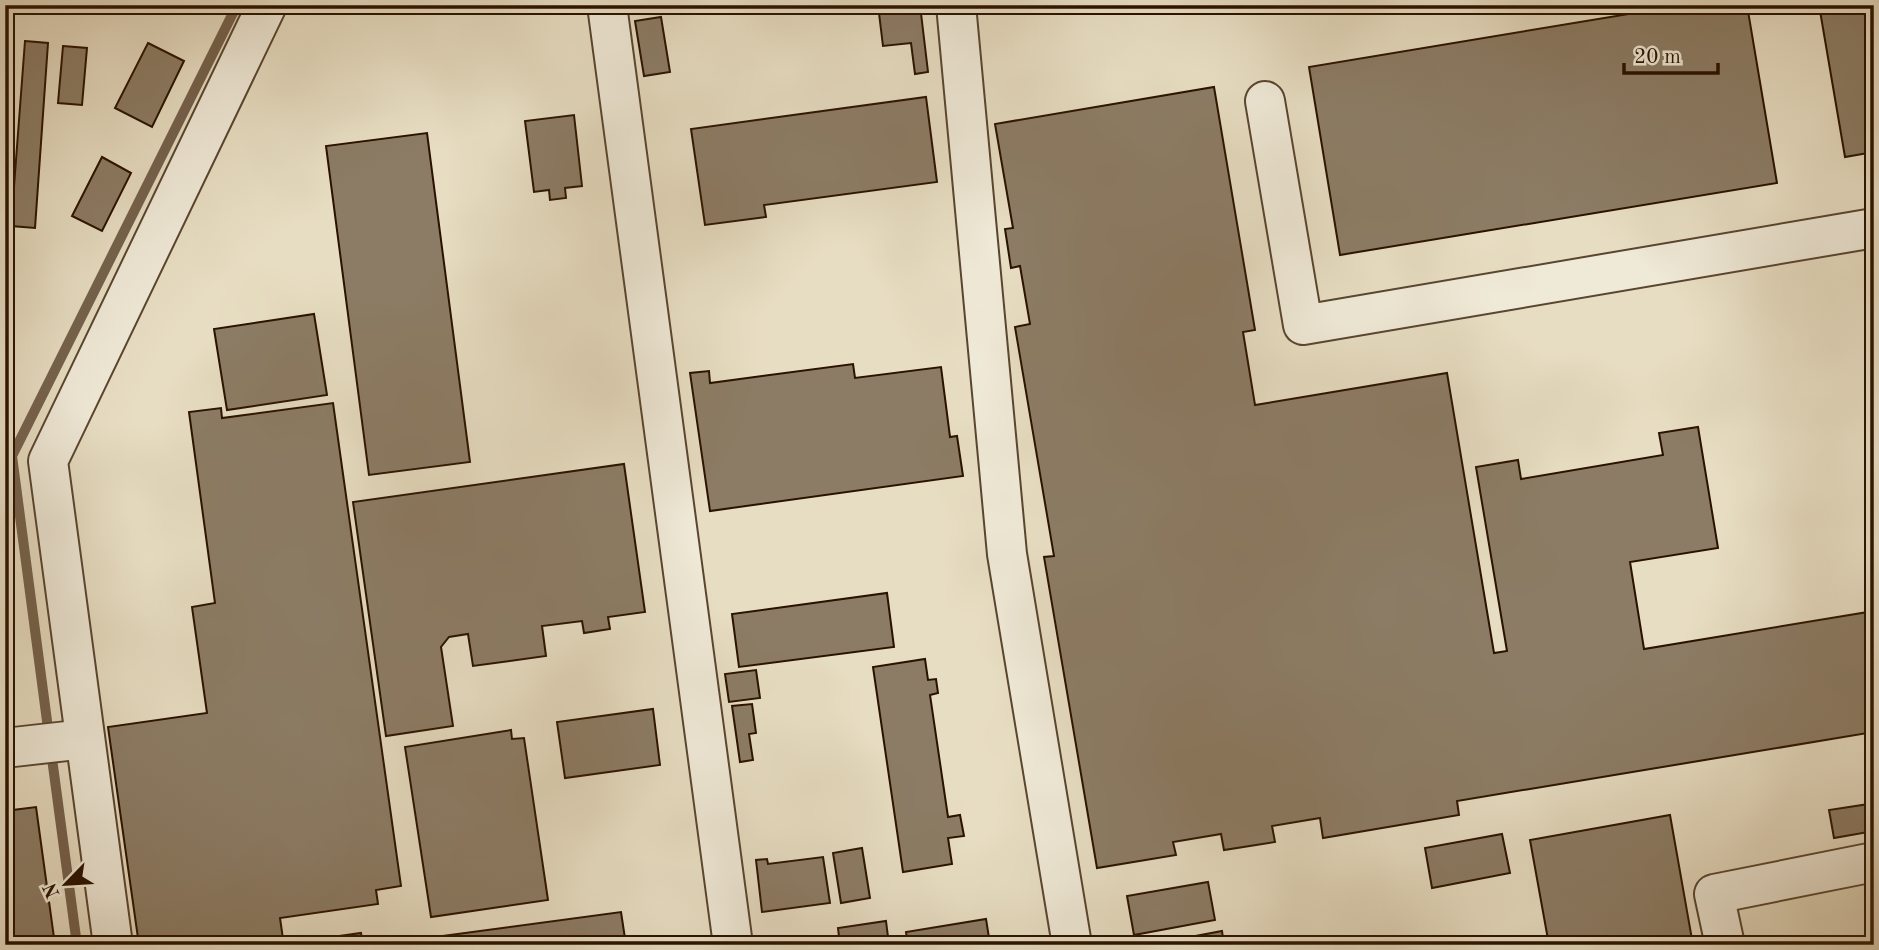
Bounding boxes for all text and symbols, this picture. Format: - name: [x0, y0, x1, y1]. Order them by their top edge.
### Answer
- scale bar: [1624, 32, 1718, 76]
- text: 20 m: [1634, 47, 1681, 68]
- north arrow: [32, 848, 102, 918]
- text: N: [41, 879, 65, 901]

